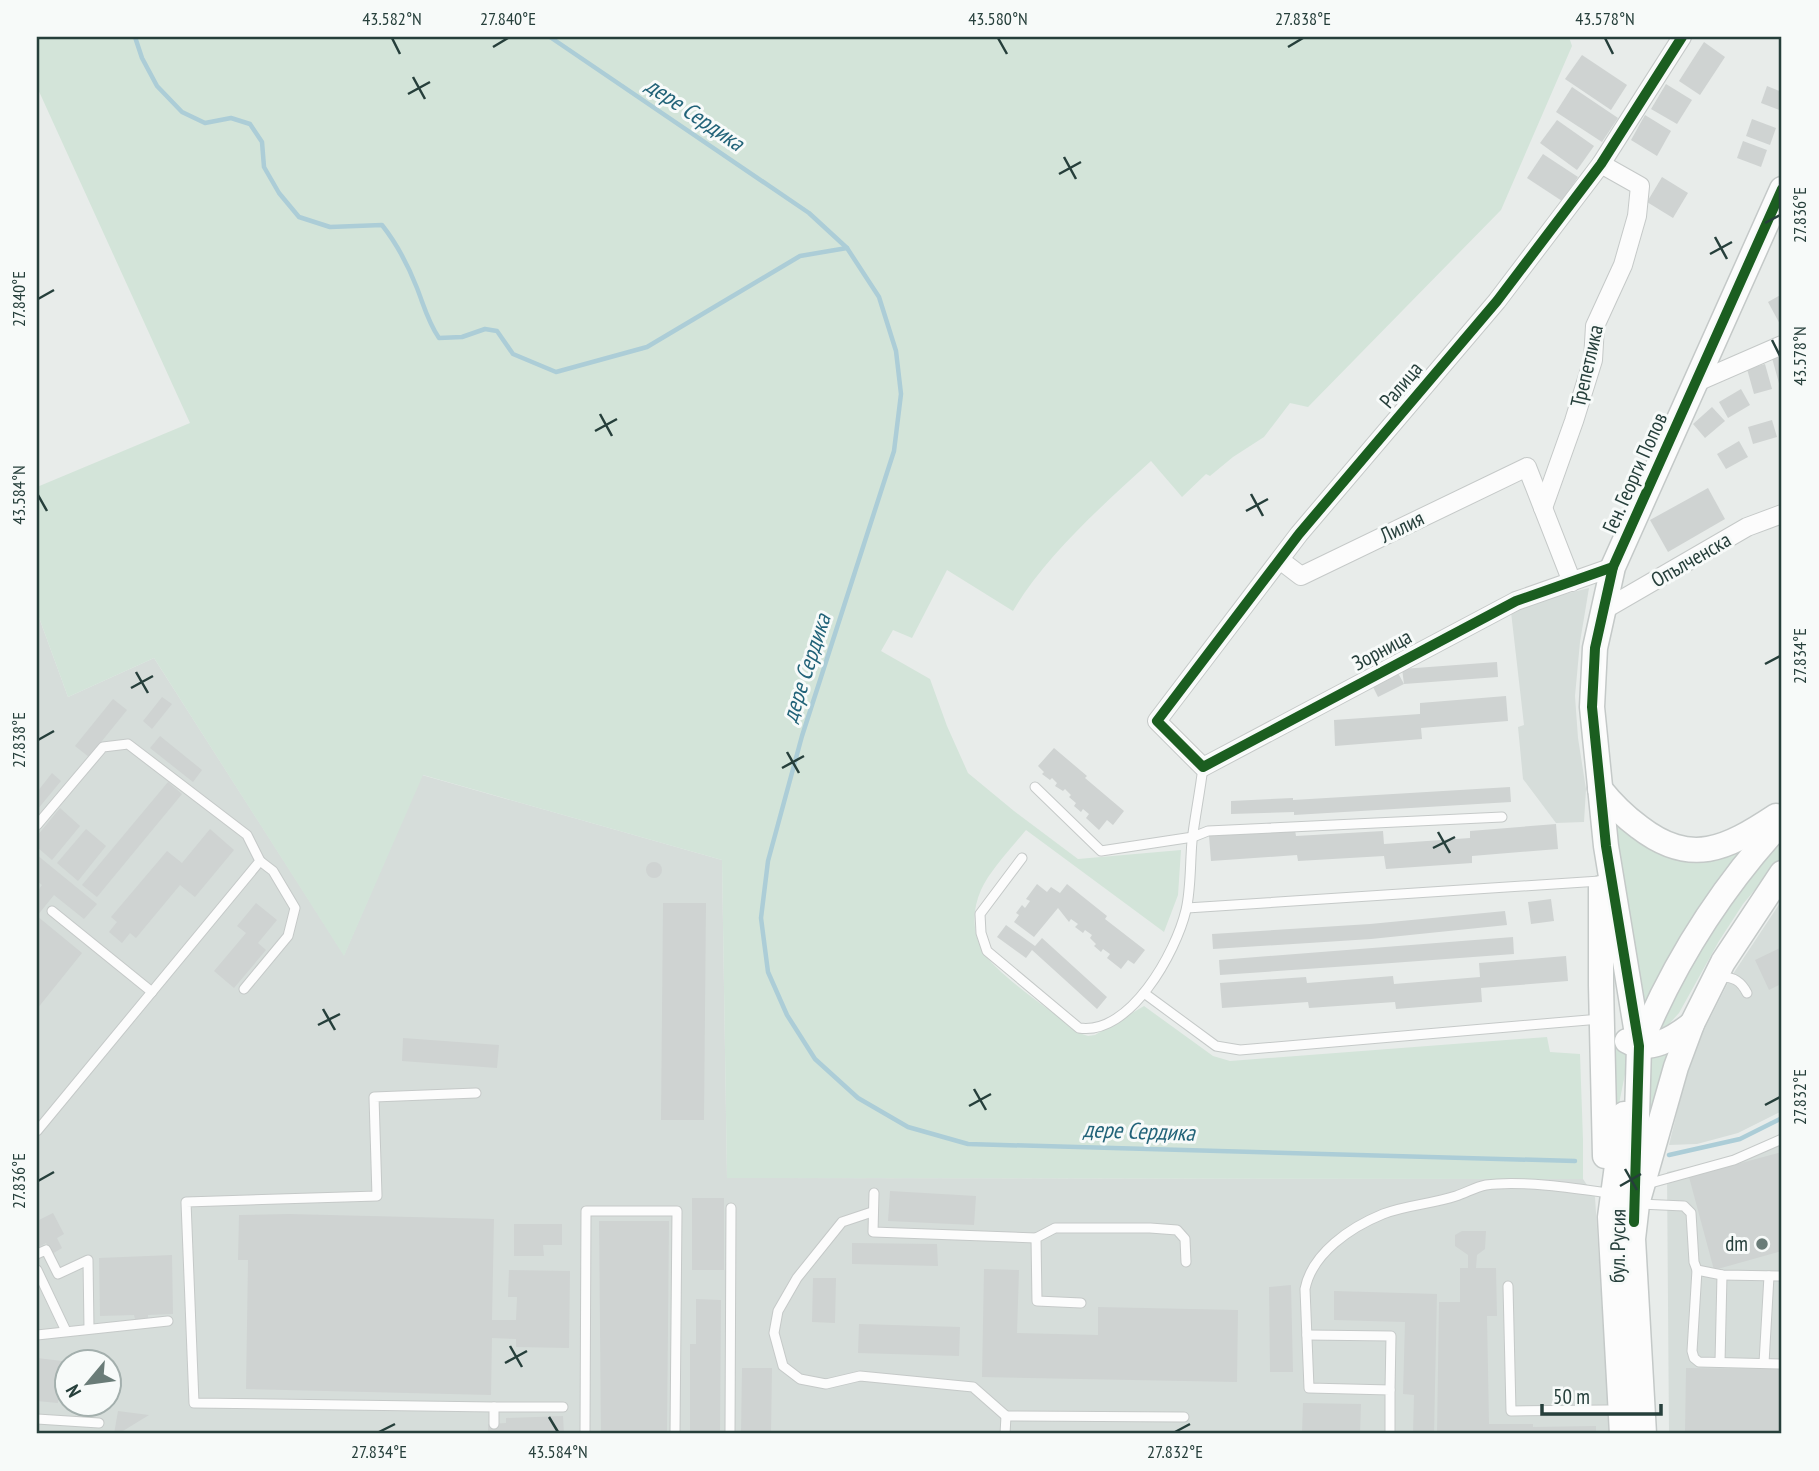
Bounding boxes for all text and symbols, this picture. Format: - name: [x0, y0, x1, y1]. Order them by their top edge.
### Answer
- text: 43.582°N: [362, 7, 422, 30]
- text: 27.840°E: [480, 7, 536, 30]
- text: 43.580°N: [968, 7, 1028, 30]
- text: 27.838°E: [1275, 7, 1331, 30]
- text: 43.578°N: [1575, 7, 1635, 30]
- water label: дере Сердика: [640, 70, 751, 158]
- text: 27.836°E: [1788, 187, 1811, 243]
- text: 27.840°E: [7, 271, 30, 327]
- street label: Трепетлика: [1564, 322, 1609, 410]
- text: 43.578°N: [1788, 326, 1811, 386]
- street label: Ралица: [1373, 356, 1428, 414]
- street label: Ген. Георги Попов: [1596, 408, 1673, 537]
- text: 43.584°N: [7, 465, 30, 525]
- street label: Лилия: [1374, 504, 1428, 549]
- street label: Опълченска: [1646, 526, 1735, 593]
- water label: дере Сердика: [774, 609, 837, 726]
- street label: Зорница: [1347, 623, 1416, 676]
- text: 27.834°E: [1788, 628, 1811, 684]
- text: 27.838°E: [7, 712, 30, 768]
- text: 27.832°E: [1788, 1069, 1811, 1125]
- water label: дере Сердика: [1082, 1114, 1197, 1147]
- text: 27.836°E: [7, 1153, 30, 1209]
- street label: бул. Русия: [1603, 1209, 1632, 1283]
- place label: dm: [1725, 1230, 1748, 1257]
- marker: dm: [1754, 1236, 1770, 1252]
- north arrow: [52, 1348, 122, 1418]
- scale bar: [1542, 1373, 1661, 1417]
- text: N: [60, 1381, 86, 1402]
- text: 50 m: [1553, 1383, 1590, 1410]
- text: 27.834°E: [351, 1440, 407, 1463]
- text: 43.584°N: [528, 1440, 588, 1463]
- text: 27.832°E: [1147, 1440, 1203, 1463]

